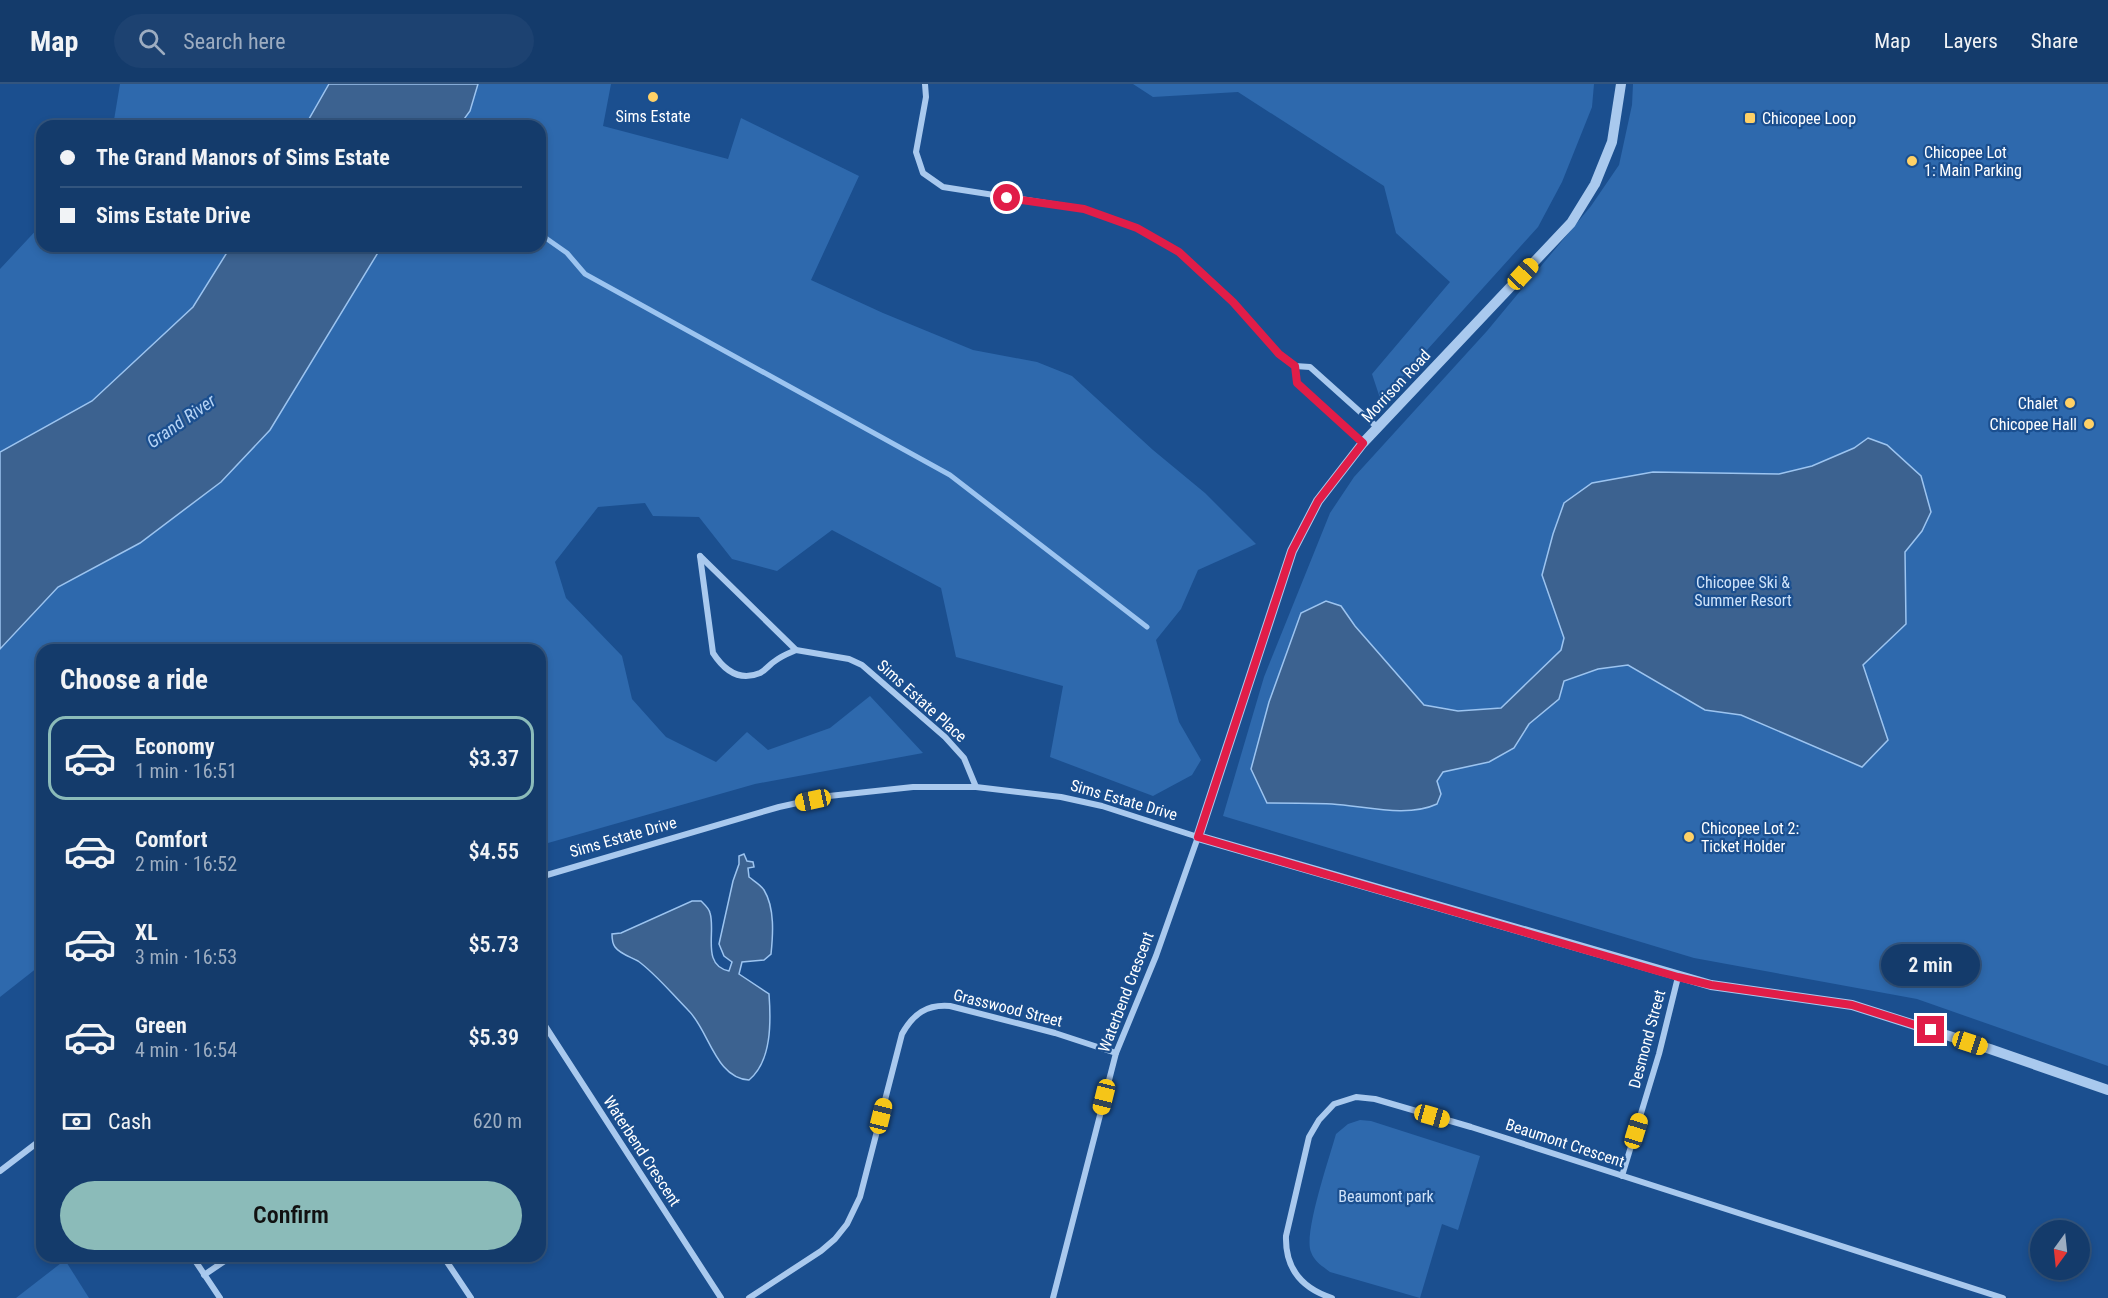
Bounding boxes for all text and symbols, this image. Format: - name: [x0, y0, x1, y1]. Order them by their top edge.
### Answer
- search box: [114, 14, 534, 68]
- text: Map: [30, 25, 78, 58]
- icon: search: [135, 25, 168, 58]
- text: Search here: [183, 29, 286, 54]
- text: Map: [1874, 29, 1911, 53]
- text: Layers: [1944, 29, 1998, 53]
- text: Share: [2031, 29, 2078, 53]
- marker: Sims Estate: [646, 90, 660, 104]
- place label: Sims Estate: [616, 107, 690, 126]
- place label: Chicopee Loop: [1762, 109, 1856, 128]
- marker: Chicopee Loop: [1743, 111, 1757, 125]
- place label: Chicopee Lot 1: Main Parking: [1924, 143, 2022, 180]
- text: The Grand Manors of Sims Estate: [96, 145, 390, 170]
- marker: Chicopee Lot 1: Main Parking: [1905, 154, 1919, 168]
- route start: [993, 184, 1020, 211]
- text: Sims Estate Drive: [96, 203, 251, 228]
- car: [1504, 255, 1542, 293]
- street label: Morrison Road: [1358, 346, 1434, 426]
- water label: Grand River: [143, 389, 220, 452]
- place label: Chalet: [2018, 394, 2058, 413]
- marker: Chalet: [2063, 396, 2077, 410]
- place label: Chicopee Hall: [1990, 415, 2077, 434]
- marker: Chicopee Hall: [2082, 417, 2096, 431]
- park label: Chicopee Ski & Summer Resort: [1694, 573, 1792, 610]
- street label: Sims Estate Place: [873, 656, 971, 746]
- text: Choose a ride: [60, 664, 208, 696]
- icon: car: [63, 731, 117, 785]
- text: Economy: [135, 734, 215, 759]
- text: $3.37: [468, 746, 519, 771]
- text: 1 min · 16:51: [135, 759, 237, 783]
- street label: Sims Estate Drive: [1068, 776, 1180, 824]
- car: [794, 787, 832, 813]
- street label: Sims Estate Drive: [567, 813, 679, 861]
- place label: Chicopee Lot 2: Ticket Holder: [1701, 819, 1799, 856]
- icon: car: [63, 824, 117, 878]
- text: Comfort: [135, 827, 208, 852]
- marker: Chicopee Lot 2: Ticket Holder: [1682, 830, 1696, 844]
- text: $4.55: [468, 839, 519, 864]
- text: 2 min · 16:52: [135, 852, 237, 876]
- icon: car: [63, 917, 117, 971]
- text: XL: [135, 920, 158, 945]
- street label: Waterbend Crescent: [1094, 929, 1158, 1055]
- text: $5.73: [468, 932, 519, 957]
- callout: 2 min: [1882, 943, 1980, 985]
- text: 3 min · 16:53: [135, 945, 237, 969]
- text: 2 min: [1908, 953, 1953, 977]
- street label: Grasswood Street: [951, 985, 1065, 1031]
- street label: Desmond Street: [1625, 988, 1669, 1090]
- icon: car: [63, 1010, 117, 1064]
- text: Green: [135, 1013, 187, 1038]
- route end: [1917, 1016, 1944, 1043]
- text: $5.39: [468, 1025, 519, 1050]
- car: [1950, 1029, 1990, 1057]
- text: 4 min · 16:54: [135, 1038, 237, 1062]
- car: [1091, 1077, 1117, 1117]
- street label: Waterbend Crescent: [599, 1092, 685, 1210]
- car: [868, 1096, 894, 1136]
- car: [1412, 1102, 1452, 1130]
- icon: cash: [60, 1105, 93, 1138]
- text: Cash: [108, 1109, 152, 1134]
- text: 620 m: [473, 1109, 522, 1133]
- car: [1622, 1111, 1650, 1151]
- street label: Beaumont Crescent: [1503, 1115, 1627, 1171]
- button: Confirm: [60, 1181, 522, 1250]
- park label: Beaumont park: [1338, 1187, 1435, 1206]
- north arrow: [2030, 1220, 2090, 1280]
- map controls: [2030, 1220, 2090, 1280]

